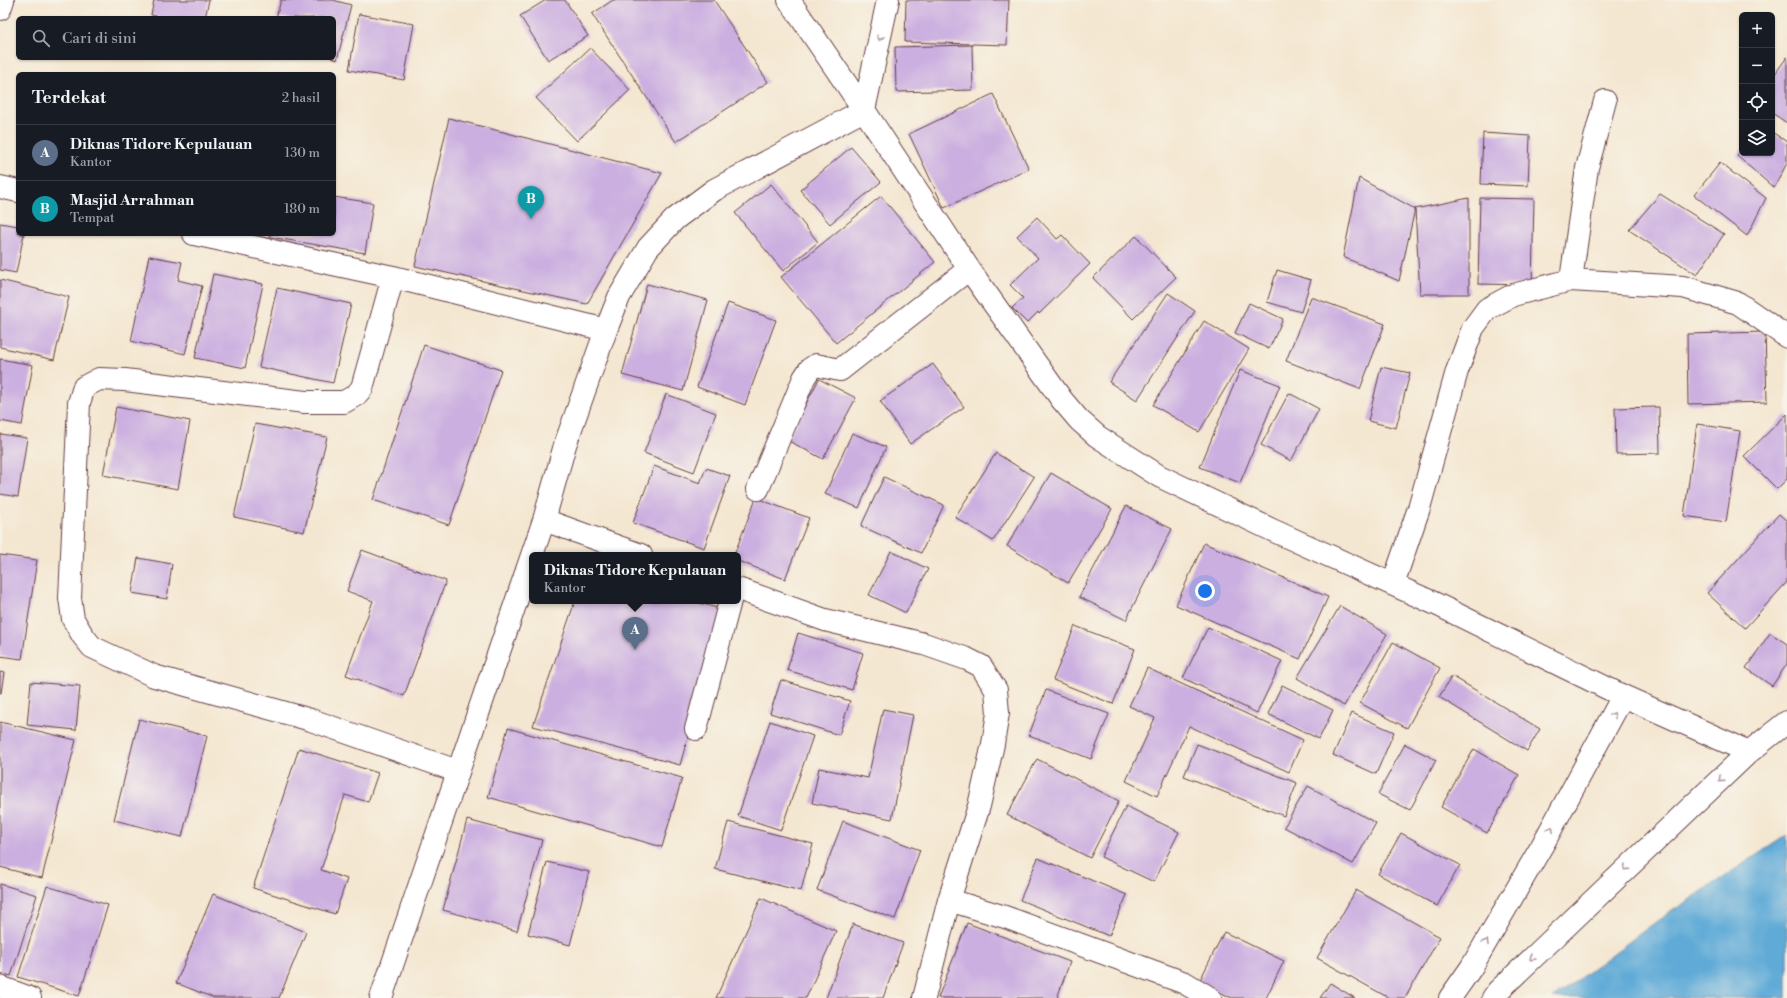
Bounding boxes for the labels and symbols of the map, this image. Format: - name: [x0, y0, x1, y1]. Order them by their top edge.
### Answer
- one-way arrow: [876, 35, 884, 41]
- pin: B: [518, 186, 544, 219]
- your location: [1195, 581, 1215, 601]
- pin: A: [622, 617, 648, 650]
- one-way arrow: [1608, 712, 1615, 719]
- one-way arrow: [1718, 774, 1726, 781]
- one-way arrow: [1546, 826, 1554, 833]
- one-way arrow: [1623, 863, 1631, 871]
- one-way arrow: [1482, 939, 1489, 946]
- one-way arrow: [1529, 953, 1537, 961]

